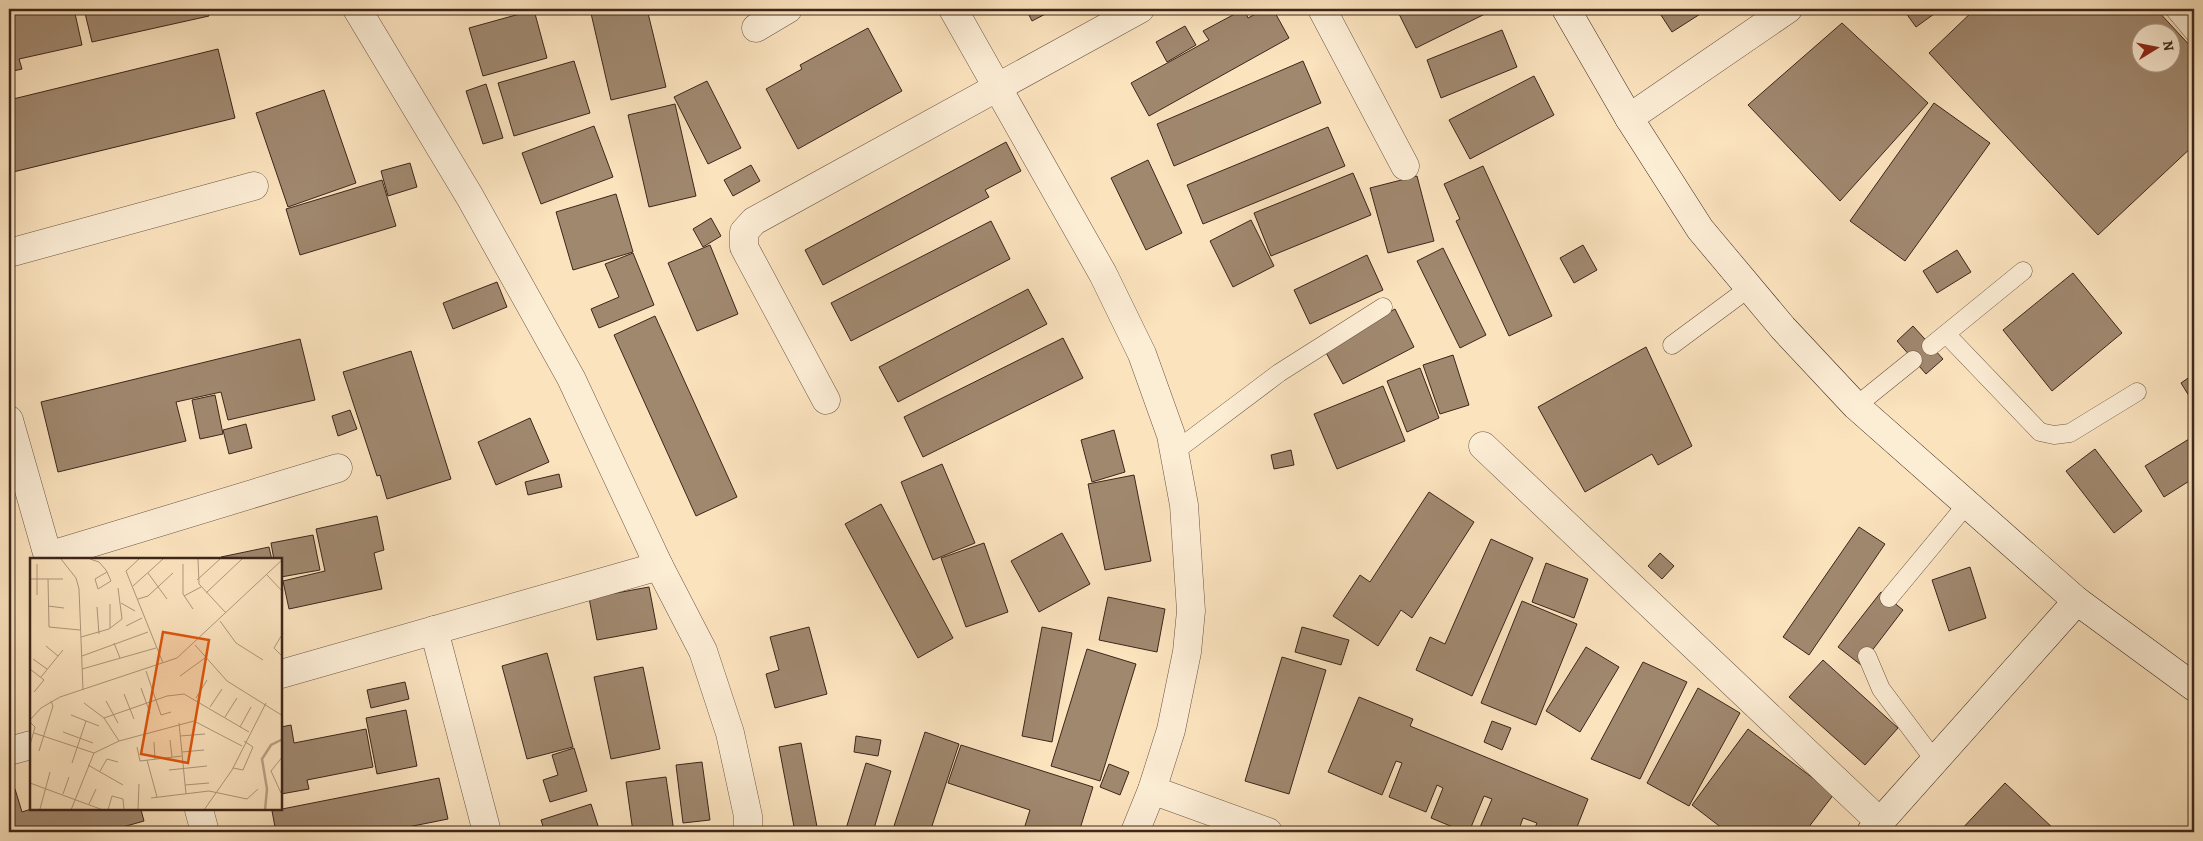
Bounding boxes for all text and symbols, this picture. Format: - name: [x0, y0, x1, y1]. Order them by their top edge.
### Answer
- north arrow: [2130, 22, 2180, 72]
- text: N: [2158, 39, 2179, 53]
- inset map: [30, 558, 282, 811]

